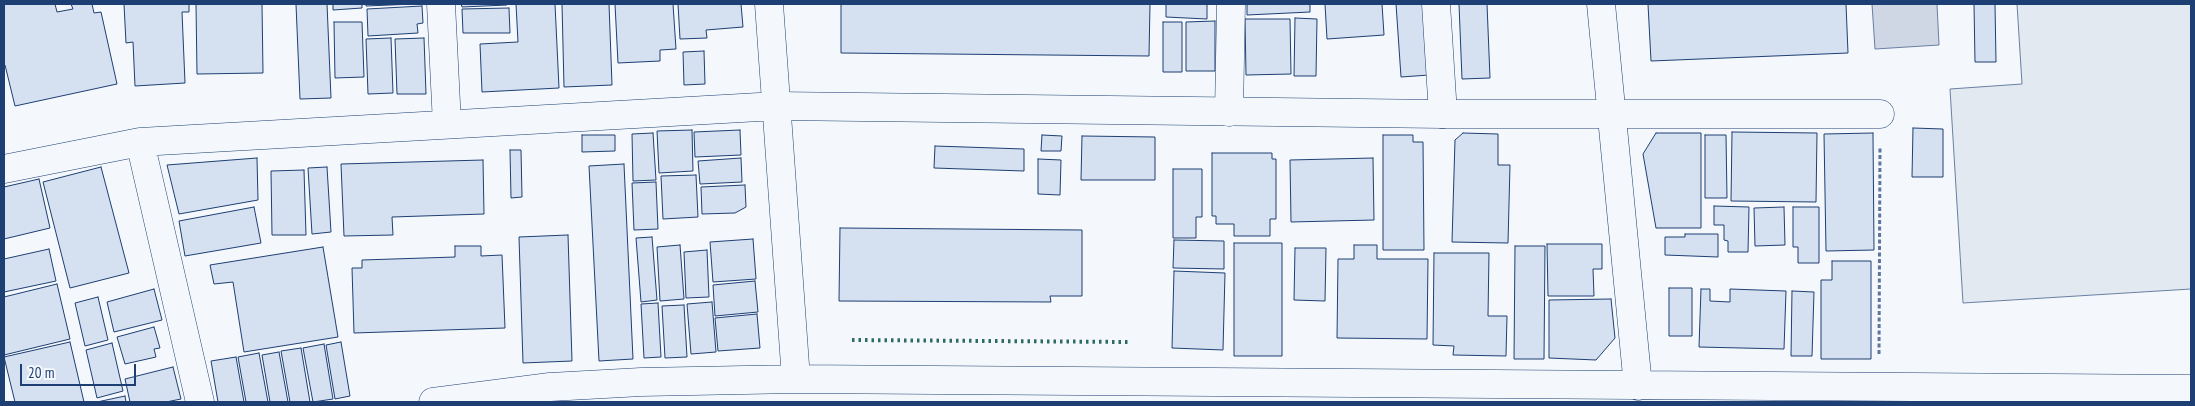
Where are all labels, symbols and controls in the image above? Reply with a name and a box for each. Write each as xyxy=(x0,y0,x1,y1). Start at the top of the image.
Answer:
scale bar xyxy=(22,354,139,386)
text: 20 m xyxy=(28,363,54,382)

